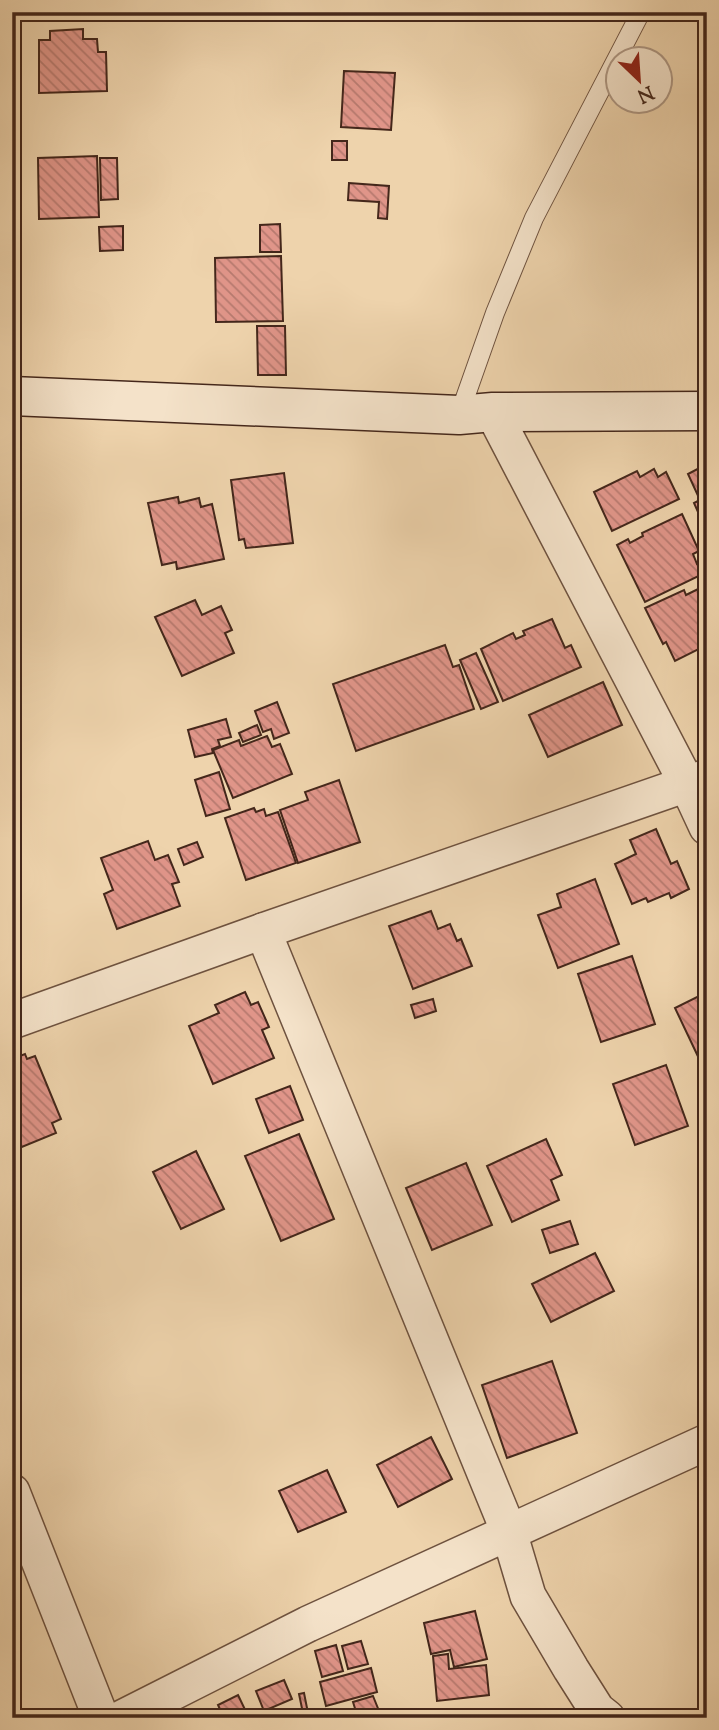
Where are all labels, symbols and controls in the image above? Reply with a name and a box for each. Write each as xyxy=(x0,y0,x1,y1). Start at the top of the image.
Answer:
north arrow xyxy=(604,46,674,116)
text: N xyxy=(633,78,658,109)

